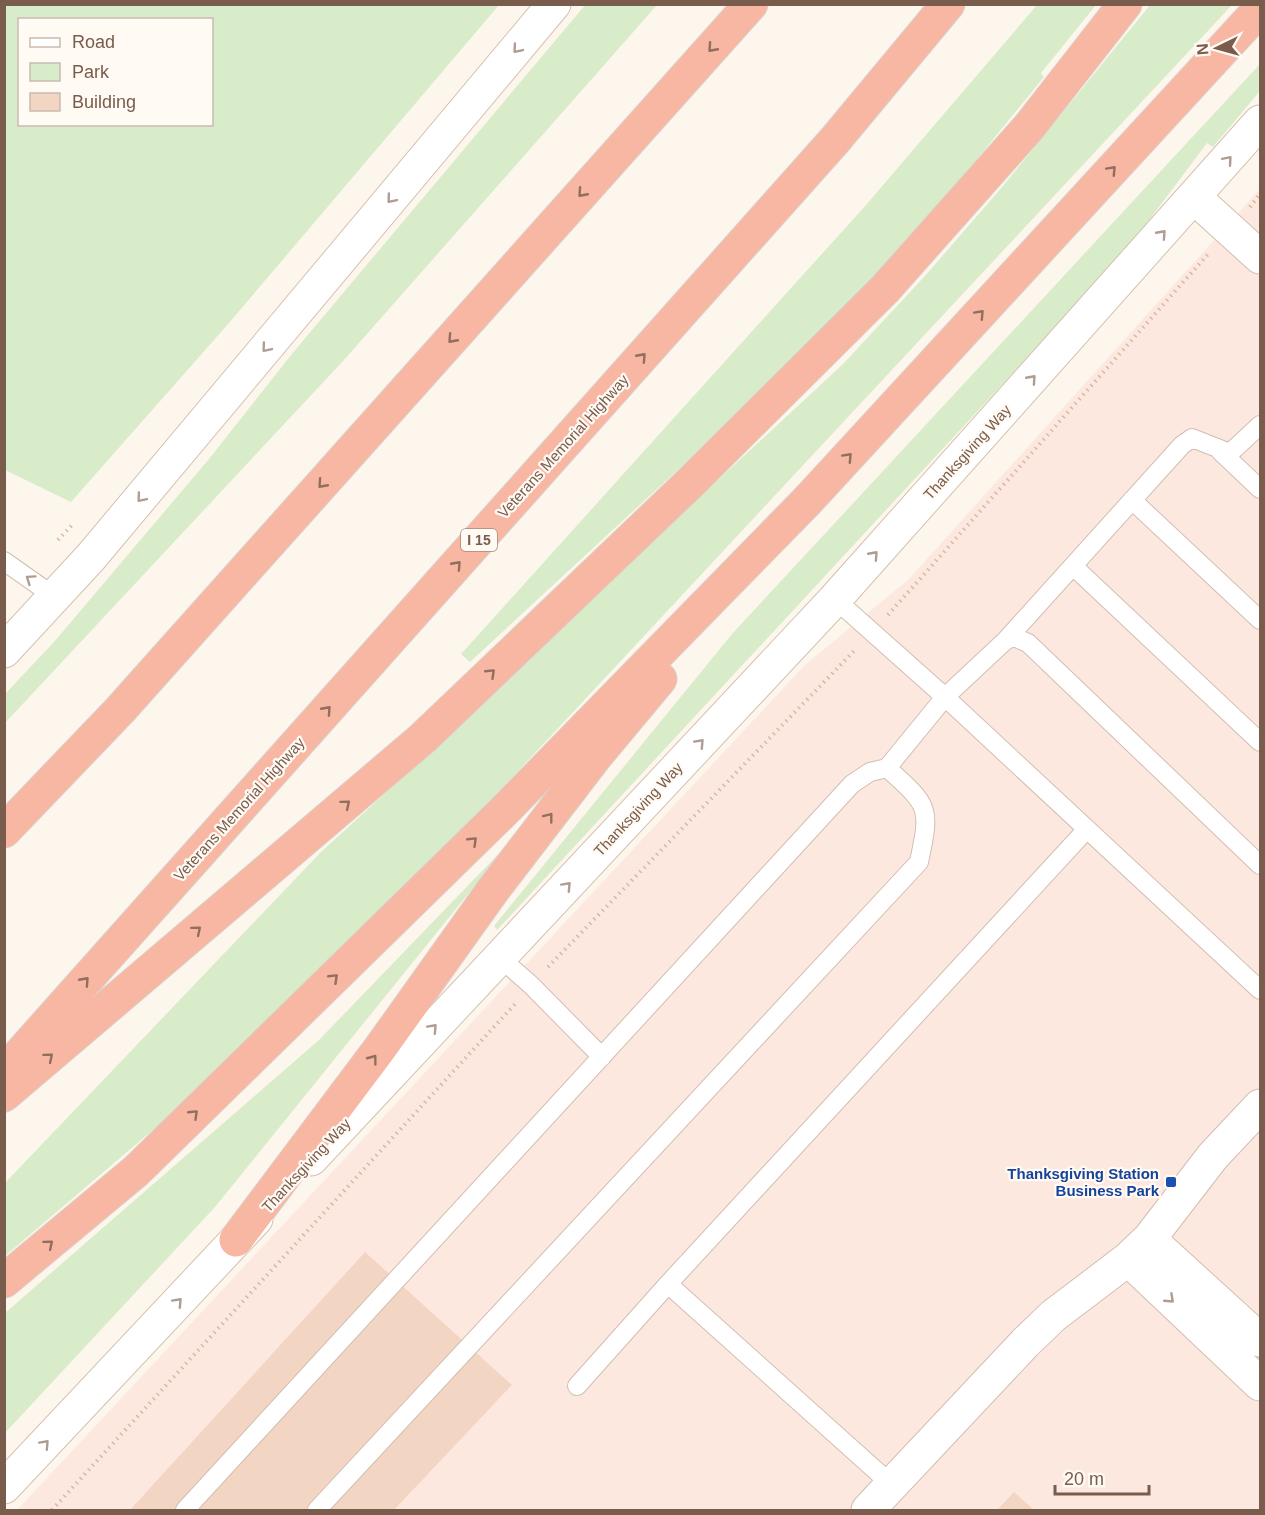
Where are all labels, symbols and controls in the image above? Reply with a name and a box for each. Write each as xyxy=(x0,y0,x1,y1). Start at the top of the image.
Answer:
legend xyxy=(18,18,213,126)
north arrow xyxy=(1187,18,1247,78)
text: Road xyxy=(72,32,115,52)
one-way arrow xyxy=(708,41,719,52)
one-way arrow xyxy=(513,42,524,53)
text: N xyxy=(1194,43,1212,56)
text: Park xyxy=(72,62,110,82)
text: Building xyxy=(72,92,136,112)
one-way arrow xyxy=(1221,156,1232,167)
one-way arrow xyxy=(1105,166,1116,177)
one-way arrow xyxy=(578,187,589,197)
one-way arrow xyxy=(388,192,399,203)
one-way arrow xyxy=(1155,230,1166,241)
one-way arrow xyxy=(973,310,984,320)
one-way arrow xyxy=(448,332,459,342)
one-way arrow xyxy=(262,341,273,352)
one-way arrow xyxy=(635,353,646,364)
street label: Veterans Memorial Highway xyxy=(494,371,632,521)
one-way arrow xyxy=(1025,375,1036,386)
street label: Thanksgiving Way xyxy=(920,401,1014,503)
one-way arrow xyxy=(841,453,852,464)
one-way arrow xyxy=(318,477,329,488)
one-way arrow xyxy=(137,491,148,502)
road number: I 15 xyxy=(461,529,497,551)
one-way arrow xyxy=(867,552,878,562)
one-way arrow xyxy=(450,561,461,572)
one-way arrow xyxy=(26,575,37,586)
one-way arrow xyxy=(483,670,494,681)
one-way arrow xyxy=(320,707,331,717)
street label: Veterans Memorial Highway xyxy=(170,734,308,884)
one-way arrow xyxy=(693,740,704,750)
street label: Thanksgiving Way xyxy=(590,758,686,859)
one-way arrow xyxy=(339,800,350,811)
one-way arrow xyxy=(542,813,553,824)
one-way arrow xyxy=(467,837,477,848)
one-way arrow xyxy=(559,882,570,893)
one-way arrow xyxy=(190,927,201,938)
one-way arrow xyxy=(327,974,338,985)
one-way arrow xyxy=(78,978,89,988)
one-way arrow xyxy=(426,1024,437,1035)
one-way arrow xyxy=(42,1053,53,1064)
one-way arrow xyxy=(365,1055,376,1066)
one-way arrow xyxy=(187,1110,198,1121)
street label: Thanksgiving Way xyxy=(258,1114,354,1215)
place label: Thanksgiving Station Business Park xyxy=(1007,1165,1160,1199)
marker: Thanksgiving Station Business Park xyxy=(1164,1175,1178,1189)
one-way arrow xyxy=(42,1240,53,1251)
one-way arrow xyxy=(1164,1292,1174,1303)
one-way arrow xyxy=(171,1298,182,1309)
one-way arrow xyxy=(37,1441,48,1452)
scale bar xyxy=(1055,1458,1150,1496)
text: 20 m xyxy=(1064,1469,1104,1489)

